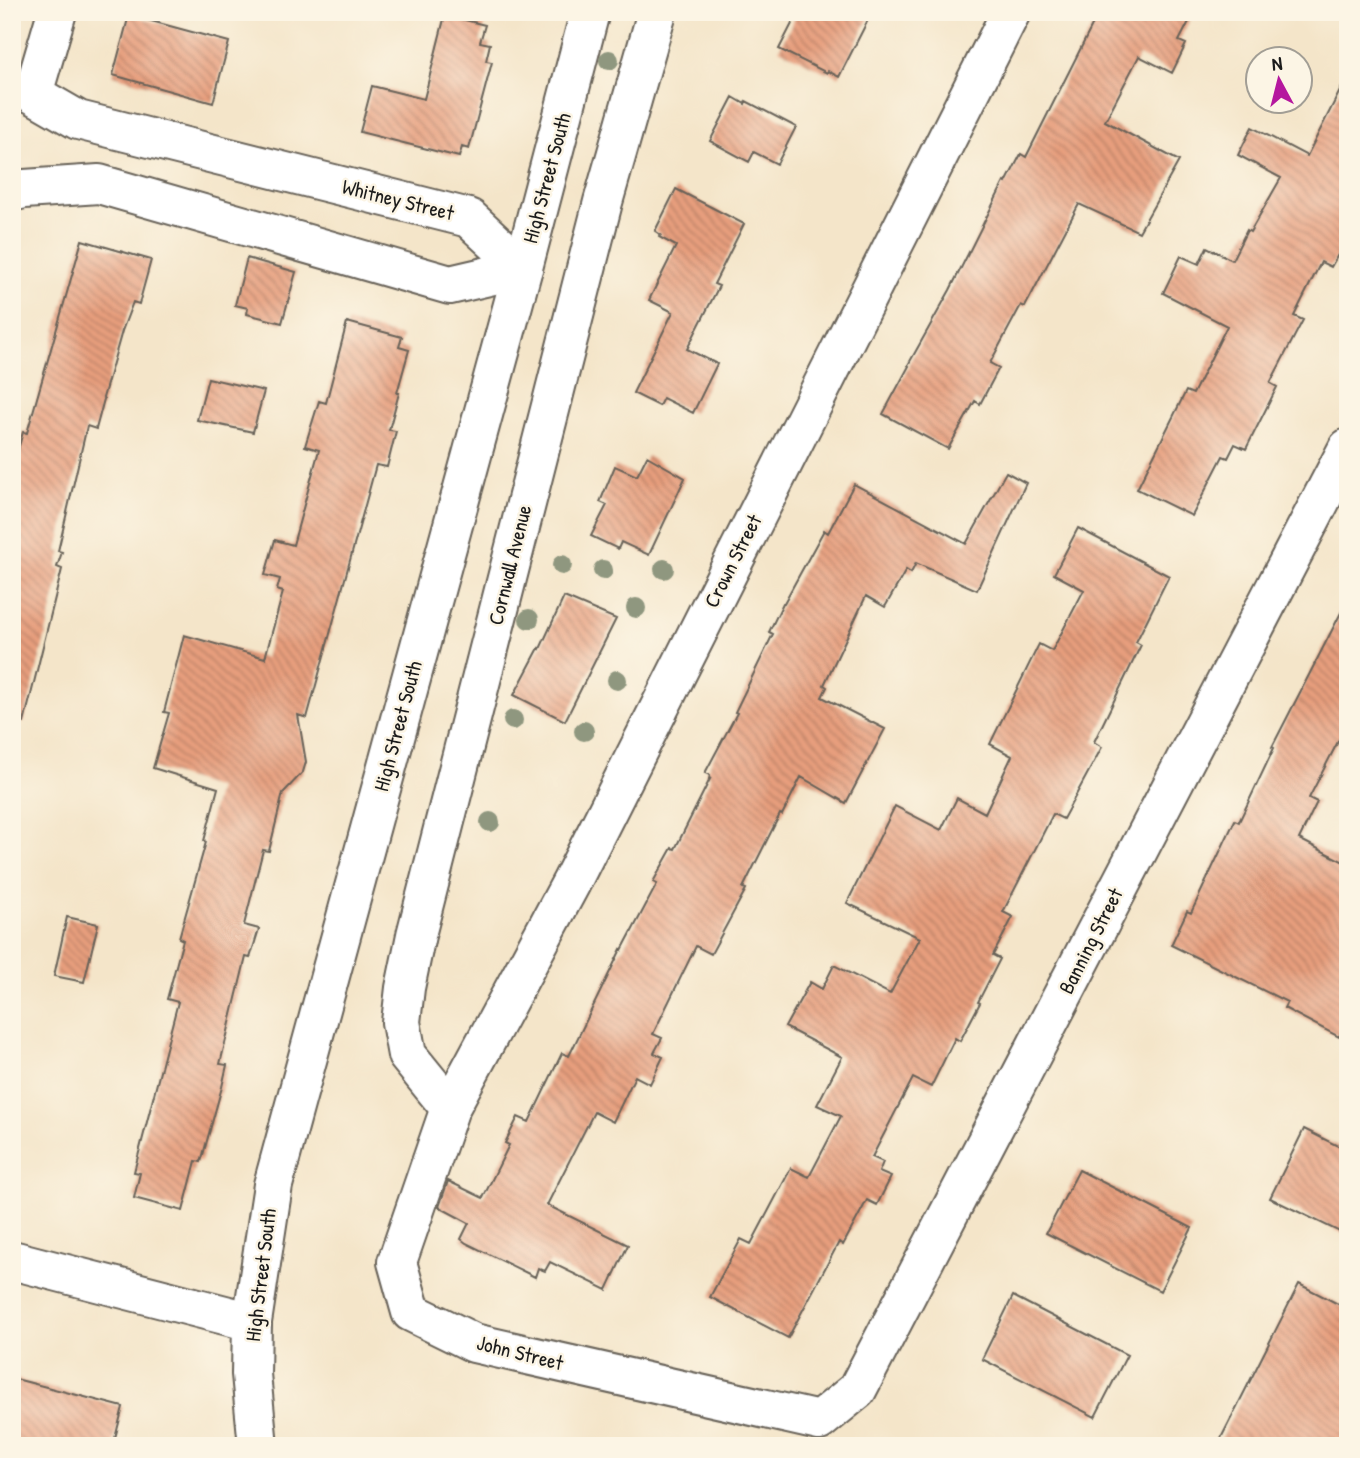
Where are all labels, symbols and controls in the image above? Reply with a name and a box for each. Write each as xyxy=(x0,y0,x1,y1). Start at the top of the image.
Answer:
north arrow xyxy=(1244,46,1314,116)
text: N xyxy=(1270,50,1284,77)
street label: High Street South xyxy=(515,109,578,246)
street label: Whitney Street xyxy=(339,172,458,228)
street label: Cornwall Avenue xyxy=(481,502,538,628)
street label: Crown Street xyxy=(697,509,769,612)
street label: High Street South xyxy=(366,657,429,794)
street label: Banning Street xyxy=(1052,882,1130,999)
street label: High Street South xyxy=(238,1207,283,1343)
street label: John Street xyxy=(474,1328,567,1377)

